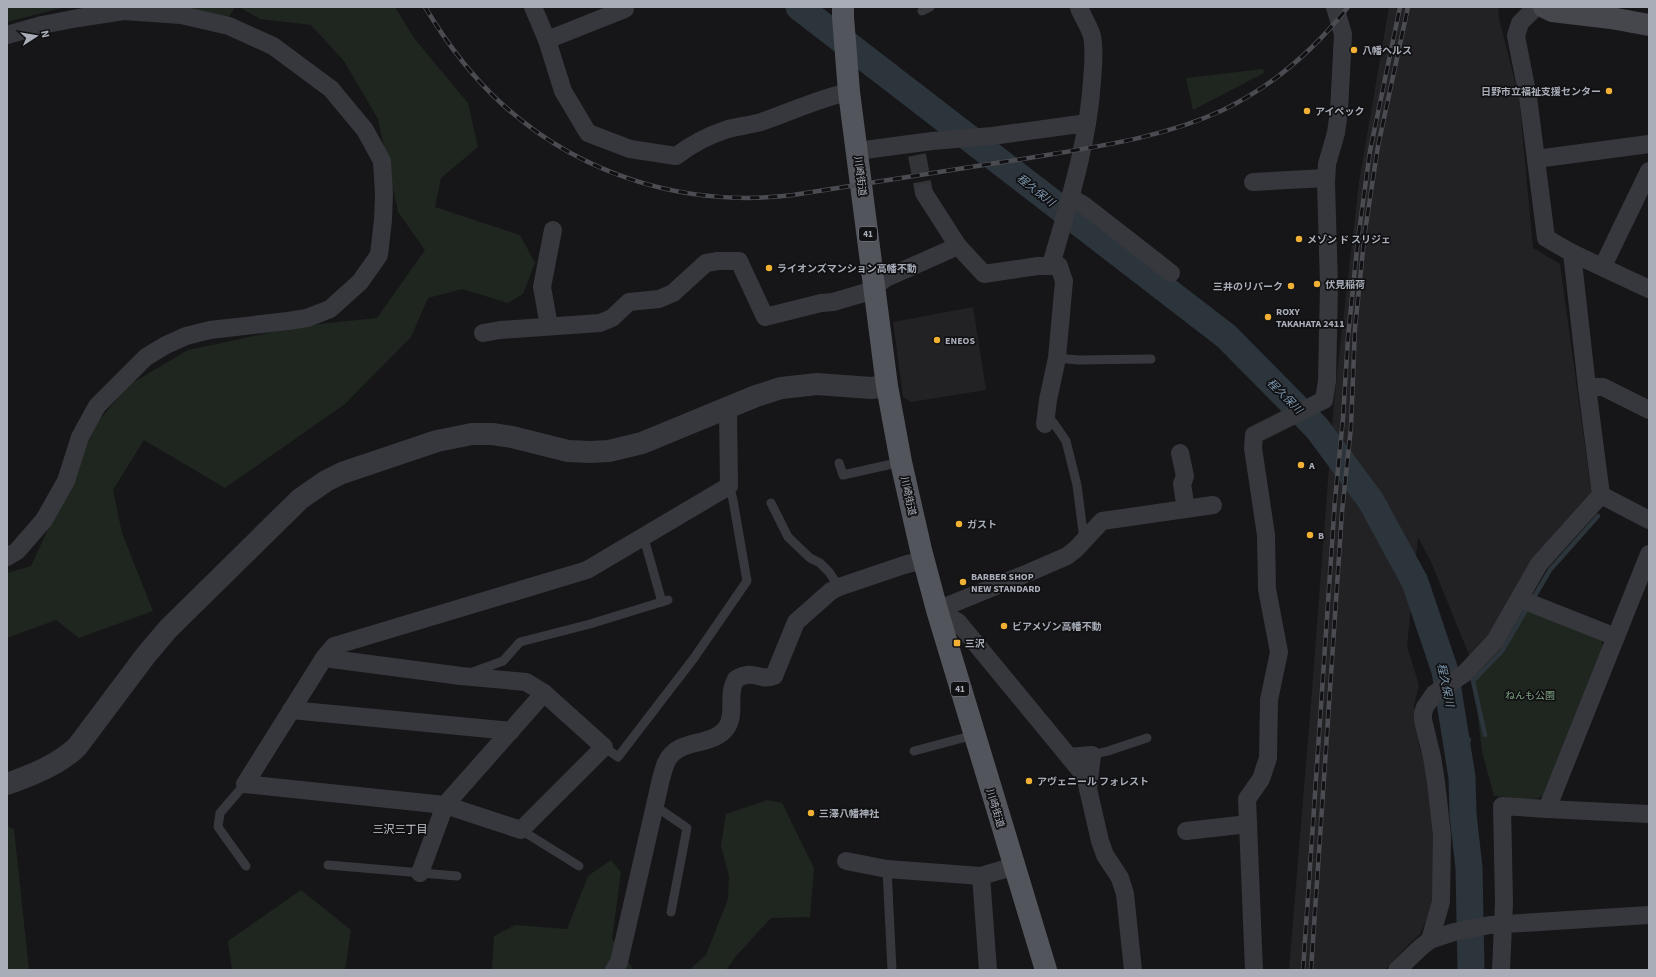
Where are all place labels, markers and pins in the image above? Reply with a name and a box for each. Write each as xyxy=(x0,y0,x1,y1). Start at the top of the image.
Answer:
place label: 八幡ヘルス xyxy=(1362,44,1412,58)
marker: 八幡ヘルス xyxy=(1349,45,1359,55)
place label: 日野市立福祉支援センター xyxy=(1481,85,1601,99)
marker: 日野市立福祉支援センター xyxy=(1604,86,1614,96)
place label: アイペック xyxy=(1315,105,1365,119)
marker: アイペック xyxy=(1302,106,1312,116)
place label: メゾン ド スリジェ xyxy=(1307,233,1391,247)
marker: メゾン ド スリジェ xyxy=(1294,234,1304,244)
place label: ライオンズマンション高幡不動 xyxy=(777,262,917,276)
marker: ライオンズマンション高幡不動 xyxy=(764,263,774,273)
place label: 伏見稲荷 xyxy=(1325,278,1365,292)
marker: 伏見稲荷 xyxy=(1312,279,1322,289)
place label: 三井のリパーク xyxy=(1213,280,1283,294)
marker: 三井のリパーク xyxy=(1286,281,1296,291)
place label: ROXY TAKAHATA 2411 xyxy=(1276,305,1344,331)
marker: ROXY TAKAHATA 2411 xyxy=(1263,312,1273,322)
place label: ENEOS xyxy=(945,334,975,348)
marker: ENEOS xyxy=(932,335,942,345)
place label: A xyxy=(1308,459,1315,473)
marker: A xyxy=(1296,460,1306,470)
place label: ガスト xyxy=(967,518,997,532)
marker: ガスト xyxy=(954,519,964,529)
place label: B xyxy=(1318,529,1324,543)
marker: B xyxy=(1305,530,1315,540)
place label: BARBER SHOP NEW STANDARD xyxy=(971,570,1041,596)
marker: BARBER SHOP NEW STANDARD xyxy=(958,577,968,587)
place label: ビアメゾン高幡不動 xyxy=(1012,620,1102,634)
marker: ビアメゾン高幡不動 xyxy=(999,621,1009,631)
place label: 三沢 xyxy=(965,637,985,651)
marker: 三沢 xyxy=(952,638,962,648)
place label: アヴェニール フォレスト xyxy=(1037,775,1149,789)
marker: アヴェニール フォレスト xyxy=(1024,776,1034,786)
place label: 三澤八幡神社 xyxy=(819,807,880,821)
marker: 三澤八幡神社 xyxy=(806,808,816,818)

